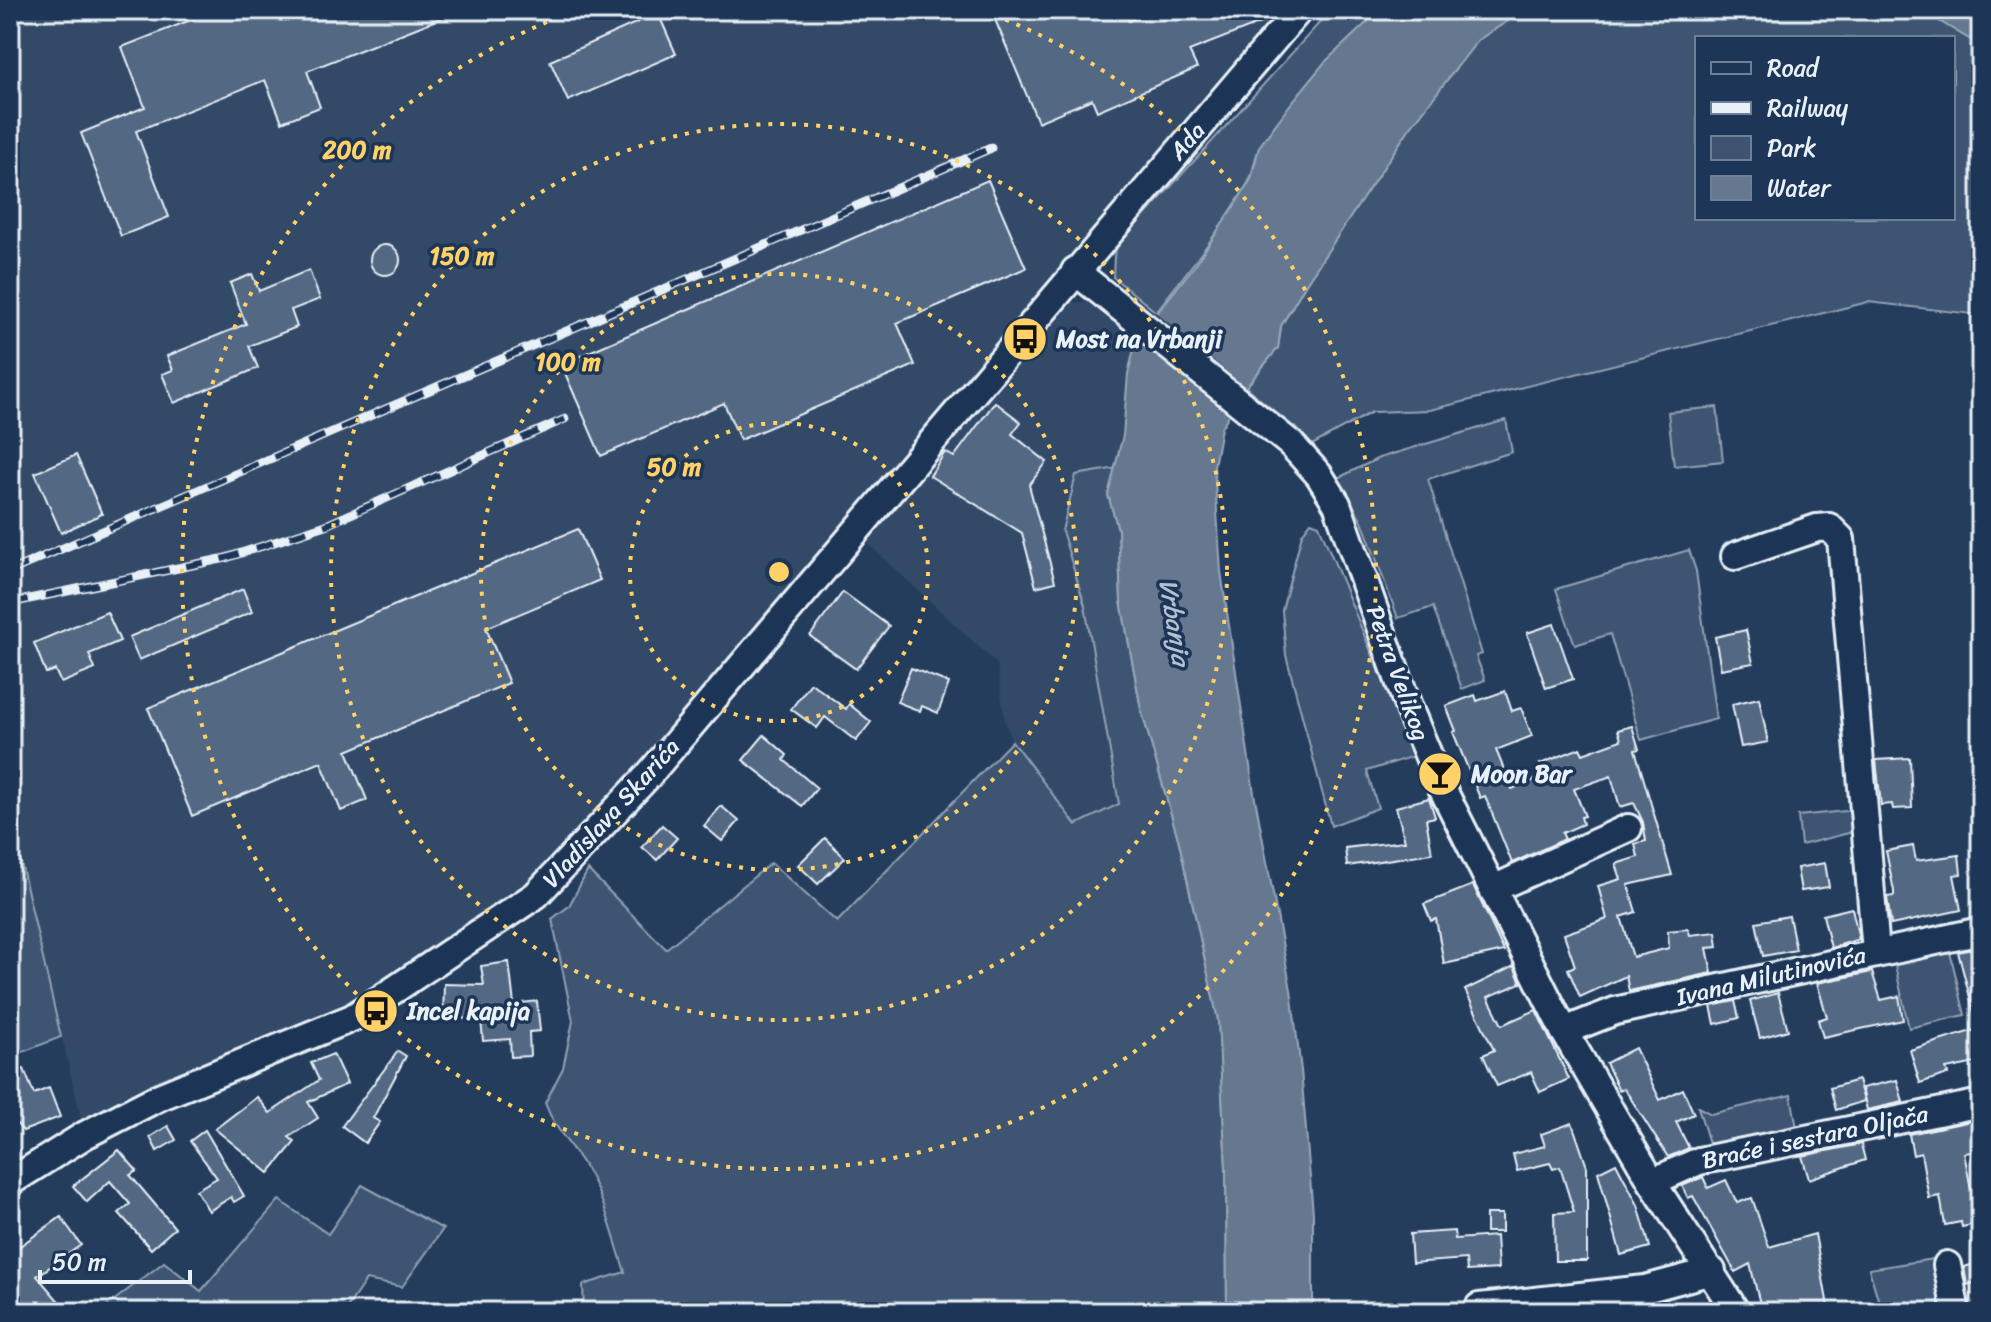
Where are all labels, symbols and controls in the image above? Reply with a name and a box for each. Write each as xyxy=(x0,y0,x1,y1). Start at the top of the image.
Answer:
legend xyxy=(1695,36,1955,220)
text: Road xyxy=(1767,47,1821,89)
text: Railway xyxy=(1767,87,1849,129)
street label: Ada xyxy=(1157,112,1216,171)
text: Park xyxy=(1767,127,1816,169)
text: 200 m xyxy=(322,129,392,171)
text: Water xyxy=(1767,167,1832,209)
text: 150 m xyxy=(430,235,495,277)
bus stop icon: Most na Vrbanji xyxy=(1001,315,1049,363)
place label: Most na Vrbanji xyxy=(1055,318,1223,360)
text: 100 m xyxy=(535,341,601,383)
text: 50 m xyxy=(647,446,702,488)
centre of rings xyxy=(765,558,793,586)
water label: Vrbanja xyxy=(1145,575,1205,672)
street label: Petra Velikog xyxy=(1354,599,1442,747)
street label: Vladislava Skarića xyxy=(532,728,690,898)
bar icon: Moon Bar xyxy=(1416,750,1464,798)
place label: Moon Bar xyxy=(1470,753,1574,795)
street label: Ivana Milutinovića xyxy=(1671,934,1871,1018)
bus stop icon: Incel kapija xyxy=(352,987,400,1035)
place label: Incel kapija xyxy=(405,990,530,1032)
street label: Braće i sestara Oljača xyxy=(1698,1092,1933,1181)
scale bar xyxy=(40,1234,190,1284)
text: 50 m xyxy=(52,1241,107,1283)

